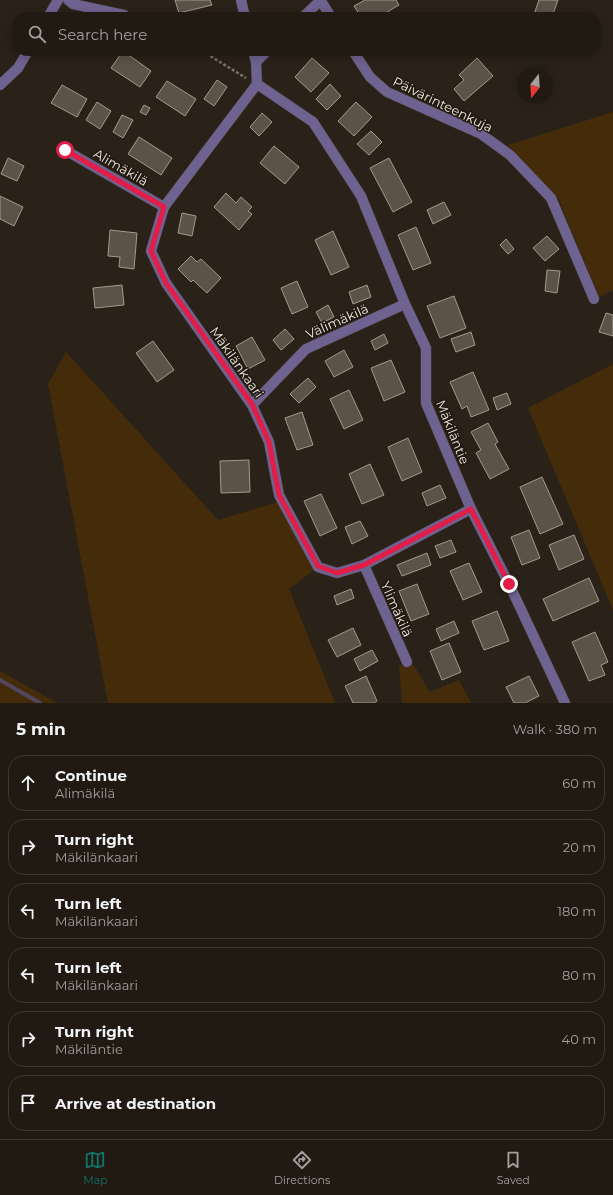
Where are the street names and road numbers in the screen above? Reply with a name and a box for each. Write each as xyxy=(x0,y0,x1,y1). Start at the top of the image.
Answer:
street label: Päivärinteenkuja xyxy=(390,73,496,135)
street label: Alimäkilä xyxy=(91,145,151,189)
street label: Välimäkilä xyxy=(303,300,371,342)
street label: Mäkilänkaari xyxy=(207,323,267,401)
street label: Mäkiläntie xyxy=(433,398,473,467)
street label: Ylimäkilä xyxy=(378,579,416,639)

